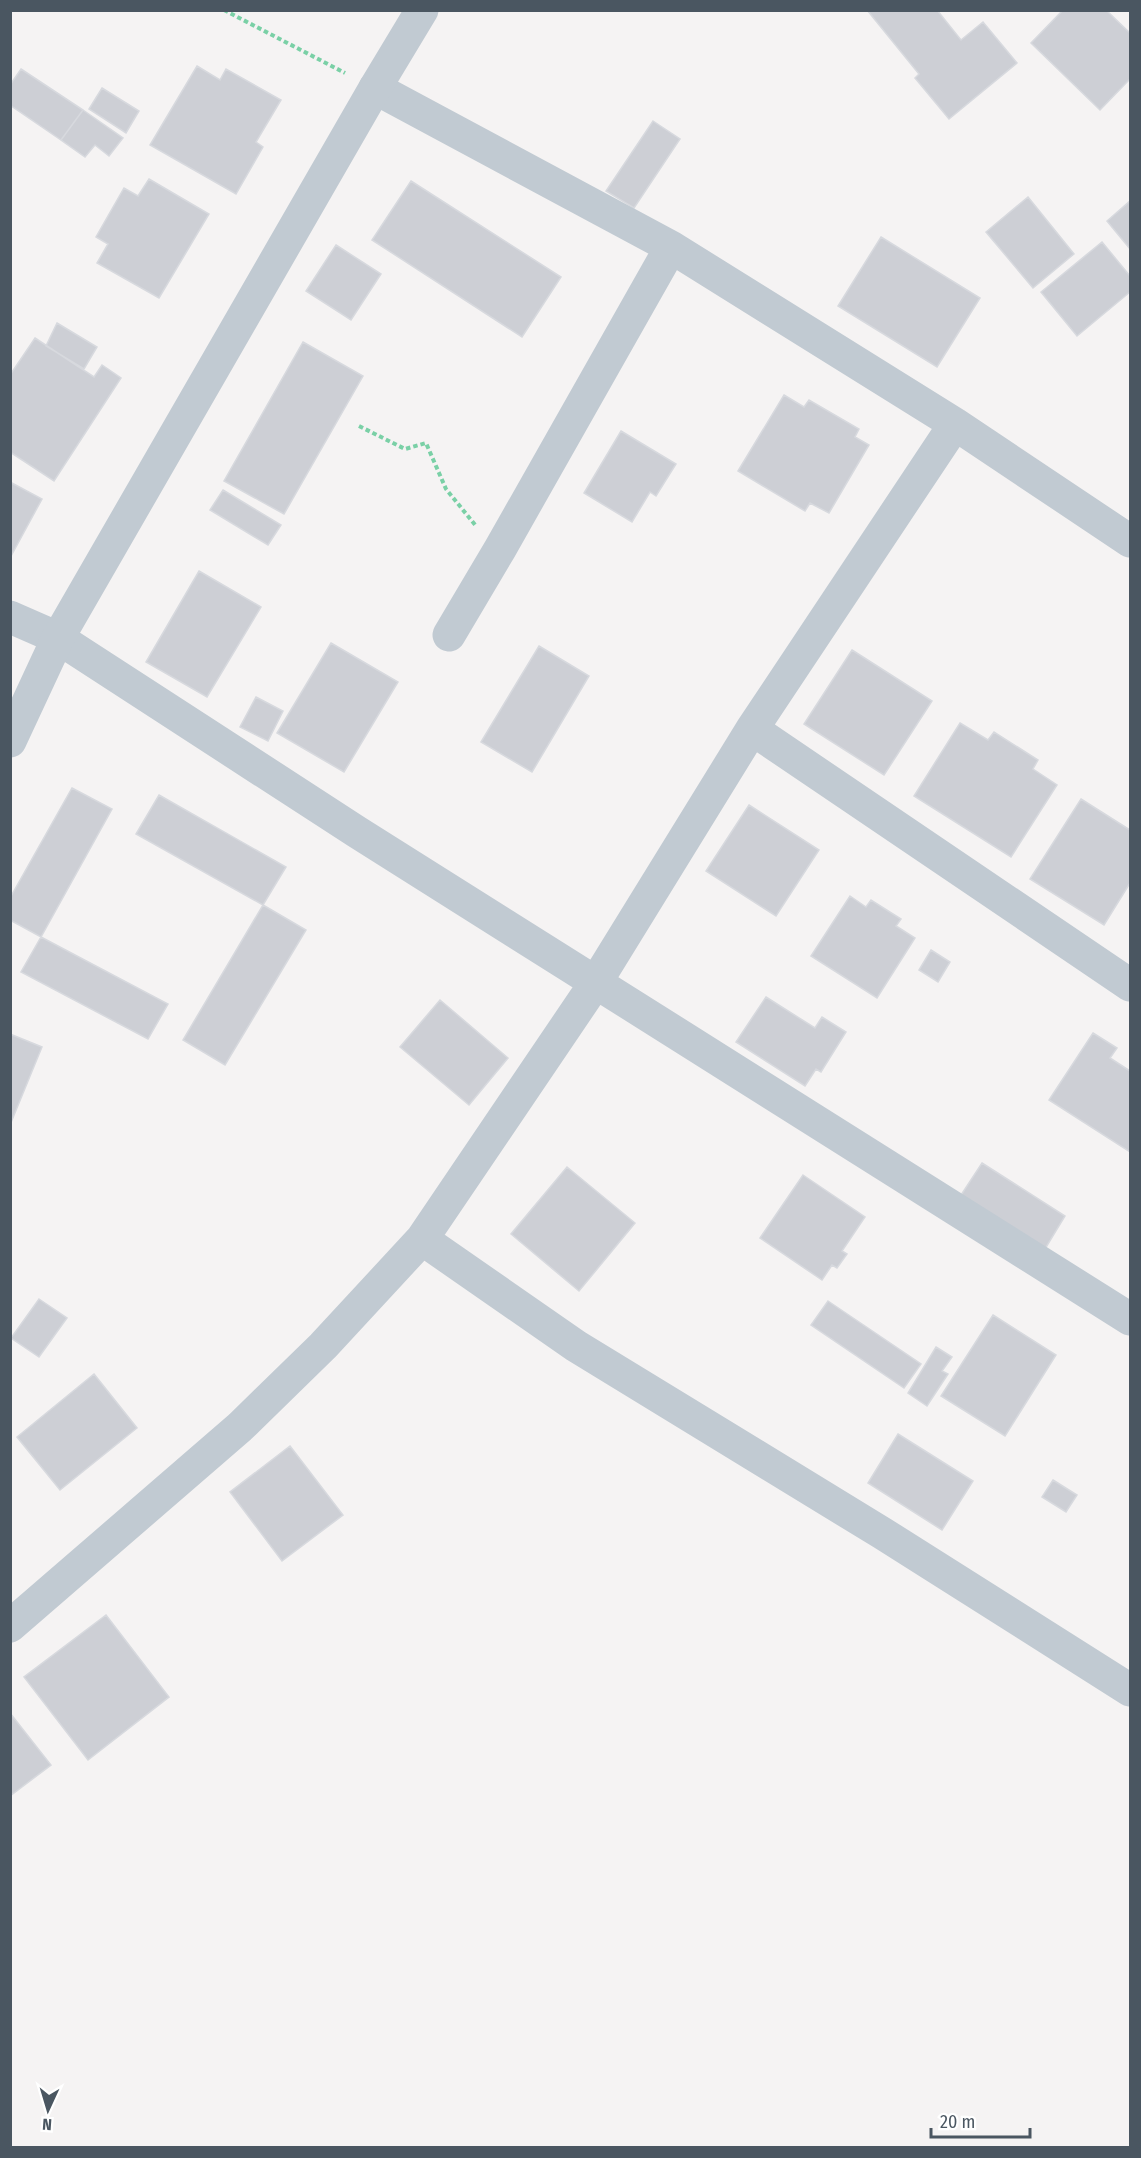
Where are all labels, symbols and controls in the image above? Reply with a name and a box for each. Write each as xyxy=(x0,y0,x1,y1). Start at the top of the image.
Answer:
north arrow xyxy=(18,2080,78,2140)
scale bar xyxy=(931,2101,1030,2139)
text: 20 m xyxy=(940,2111,975,2133)
text: N xyxy=(42,2115,52,2134)

